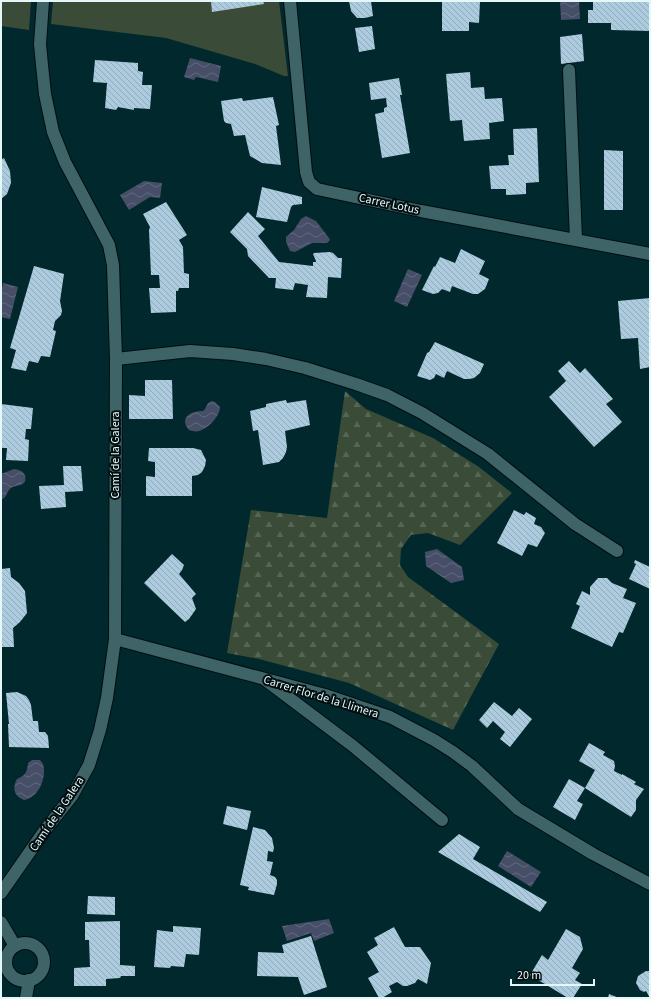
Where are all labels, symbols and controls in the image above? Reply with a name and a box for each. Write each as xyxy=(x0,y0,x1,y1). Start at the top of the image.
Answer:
street label: Carrer Lotus xyxy=(357,189,421,219)
street label: Camí de la Galera xyxy=(107,411,124,499)
street label: Carrer Flor de la Llimera xyxy=(261,671,381,723)
street label: Camí de la Galera xyxy=(26,773,88,855)
scale bar xyxy=(511,961,594,987)
text: 20 m xyxy=(517,967,541,984)

